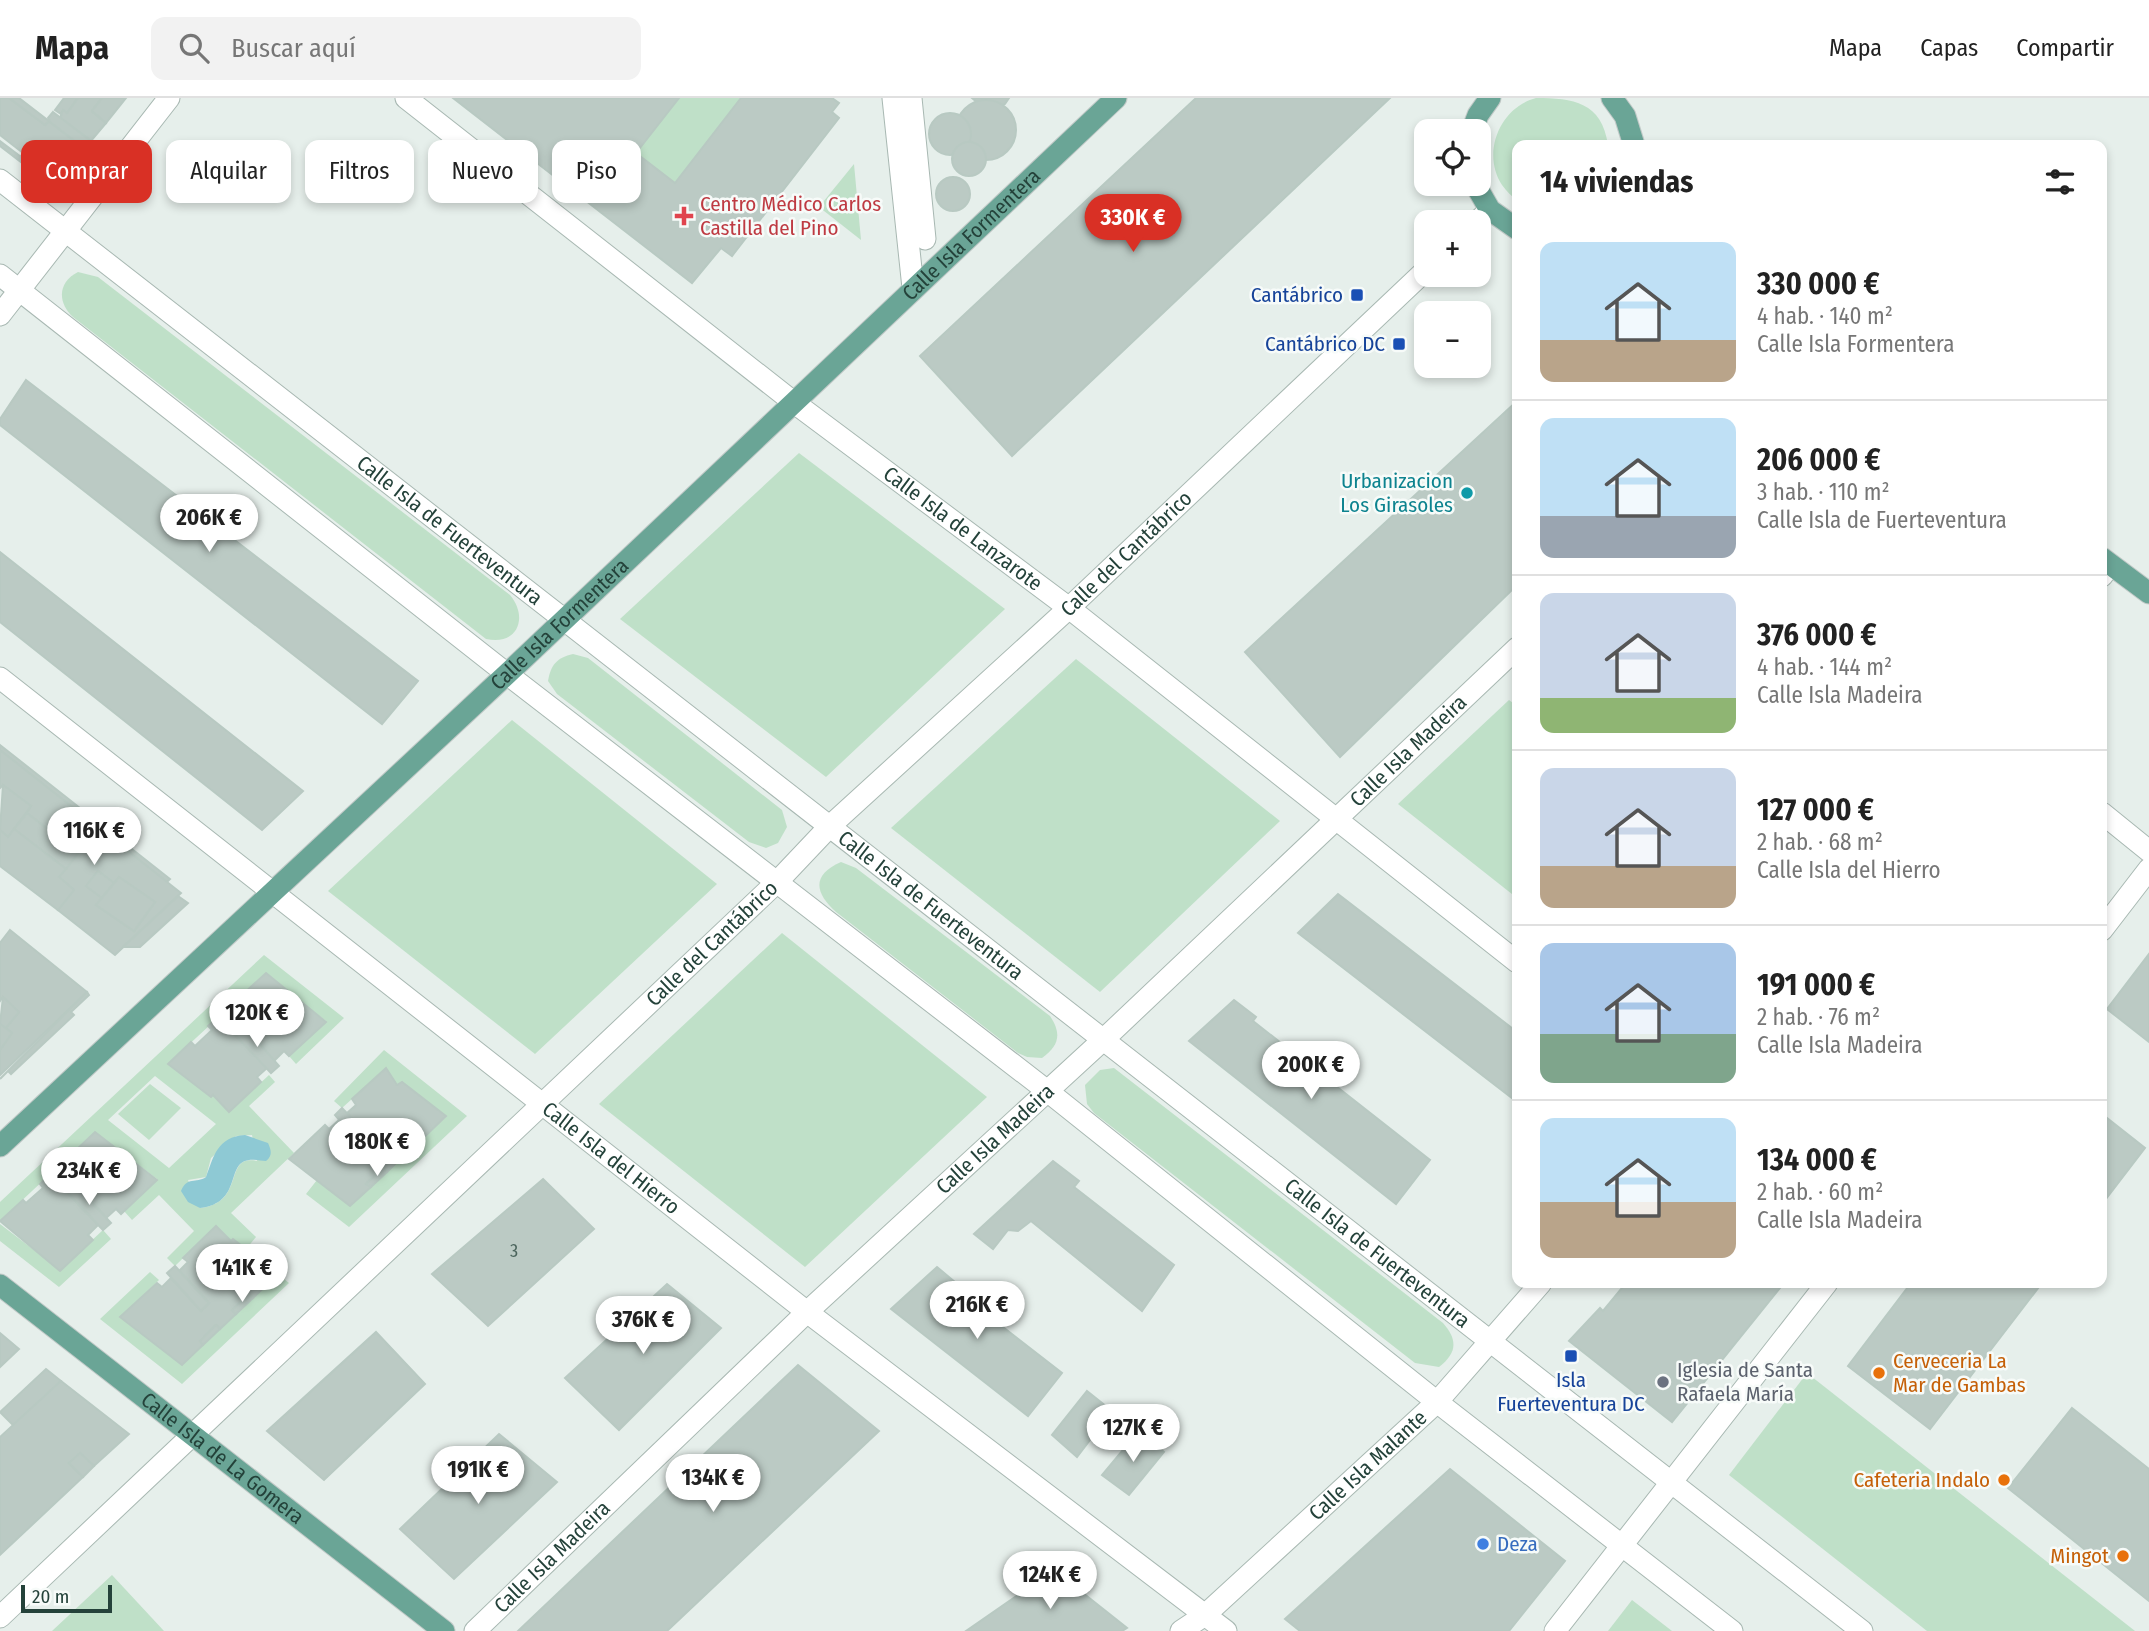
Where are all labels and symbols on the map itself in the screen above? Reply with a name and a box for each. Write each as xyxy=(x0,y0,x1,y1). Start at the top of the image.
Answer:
street label: Calle Isla Formentera xyxy=(897,163,1046,306)
place label: Centro Médico Carlos Castilla del Pino xyxy=(700,191,881,241)
pin: 330K € xyxy=(1076,194,1190,254)
marker: Centro Médico Carlos Castilla del Pino xyxy=(674,206,694,226)
place label: Cantábrico xyxy=(1251,282,1343,308)
marker: Cantábrico xyxy=(1349,287,1365,303)
place label: Cantábrico DC xyxy=(1265,331,1385,357)
marker: Cantábrico DC xyxy=(1391,336,1407,352)
street label: Calle Isla de Fuerteventura xyxy=(352,450,548,611)
street label: Calle Isla de Lanzarote xyxy=(878,461,1048,597)
place label: Urbanizacion Los Girasoles xyxy=(1340,468,1453,518)
street label: Calle del Cantábrico xyxy=(1055,485,1197,622)
marker: Urbanizacion Los Girasoles xyxy=(1459,485,1475,501)
pin: 206K € xyxy=(152,494,266,554)
street label: Calle Isla Formentera xyxy=(485,553,634,696)
street label: Calle Isla Madeira xyxy=(1345,689,1472,812)
pin: 116K € xyxy=(37,808,151,867)
street label: Calle Isla de Fuerteventura xyxy=(833,825,1029,986)
street label: Calle del Cantábrico xyxy=(641,875,783,1012)
pin: 120K € xyxy=(200,990,314,1049)
pin: 200K € xyxy=(1254,1042,1368,1101)
street label: Calle Isla Madeira xyxy=(931,1078,1060,1200)
street label: Calle Isla del Hierro xyxy=(537,1096,685,1220)
pin: 180K € xyxy=(320,1118,434,1178)
pin: 234K € xyxy=(32,1148,146,1207)
street label: Calle Isla de Fuerteventura xyxy=(1279,1173,1475,1334)
house number: 3 xyxy=(510,1240,518,1262)
pin: 141K € xyxy=(185,1244,299,1304)
pin: 216K € xyxy=(920,1282,1034,1341)
pin: 376K € xyxy=(586,1296,700,1356)
marker: Isla Fuerteventura DC xyxy=(1563,1348,1579,1364)
place label: Cerveceria La Mar de Gambas xyxy=(1893,1348,2026,1398)
place label: Iglesia de Santa Rafaela María xyxy=(1677,1357,1813,1407)
marker: Cerveceria La Mar de Gambas xyxy=(1871,1365,1887,1381)
place label: Isla Fuerteventura DC xyxy=(1497,1367,1645,1417)
marker: Iglesia de Santa Rafaela María xyxy=(1655,1374,1671,1390)
street label: Calle Isla de La Gomera xyxy=(136,1387,309,1530)
pin: 127K € xyxy=(1076,1404,1190,1464)
street label: Calle Isla Malante xyxy=(1304,1405,1432,1526)
pin: 191K € xyxy=(421,1446,535,1506)
pin: 134K € xyxy=(656,1454,770,1514)
place label: Cafeteria Indalo xyxy=(1854,1467,1990,1493)
marker: Cafeteria Indalo xyxy=(1996,1472,2012,1488)
street label: Calle Isla Madeira xyxy=(489,1495,616,1619)
place label: Deza xyxy=(1497,1531,1538,1557)
marker: Deza xyxy=(1475,1536,1491,1552)
place label: Mingot xyxy=(2050,1543,2109,1569)
marker: Mingot xyxy=(2115,1548,2131,1564)
pin: 124K € xyxy=(993,1552,1107,1611)
scale bar xyxy=(21,1582,112,1614)

